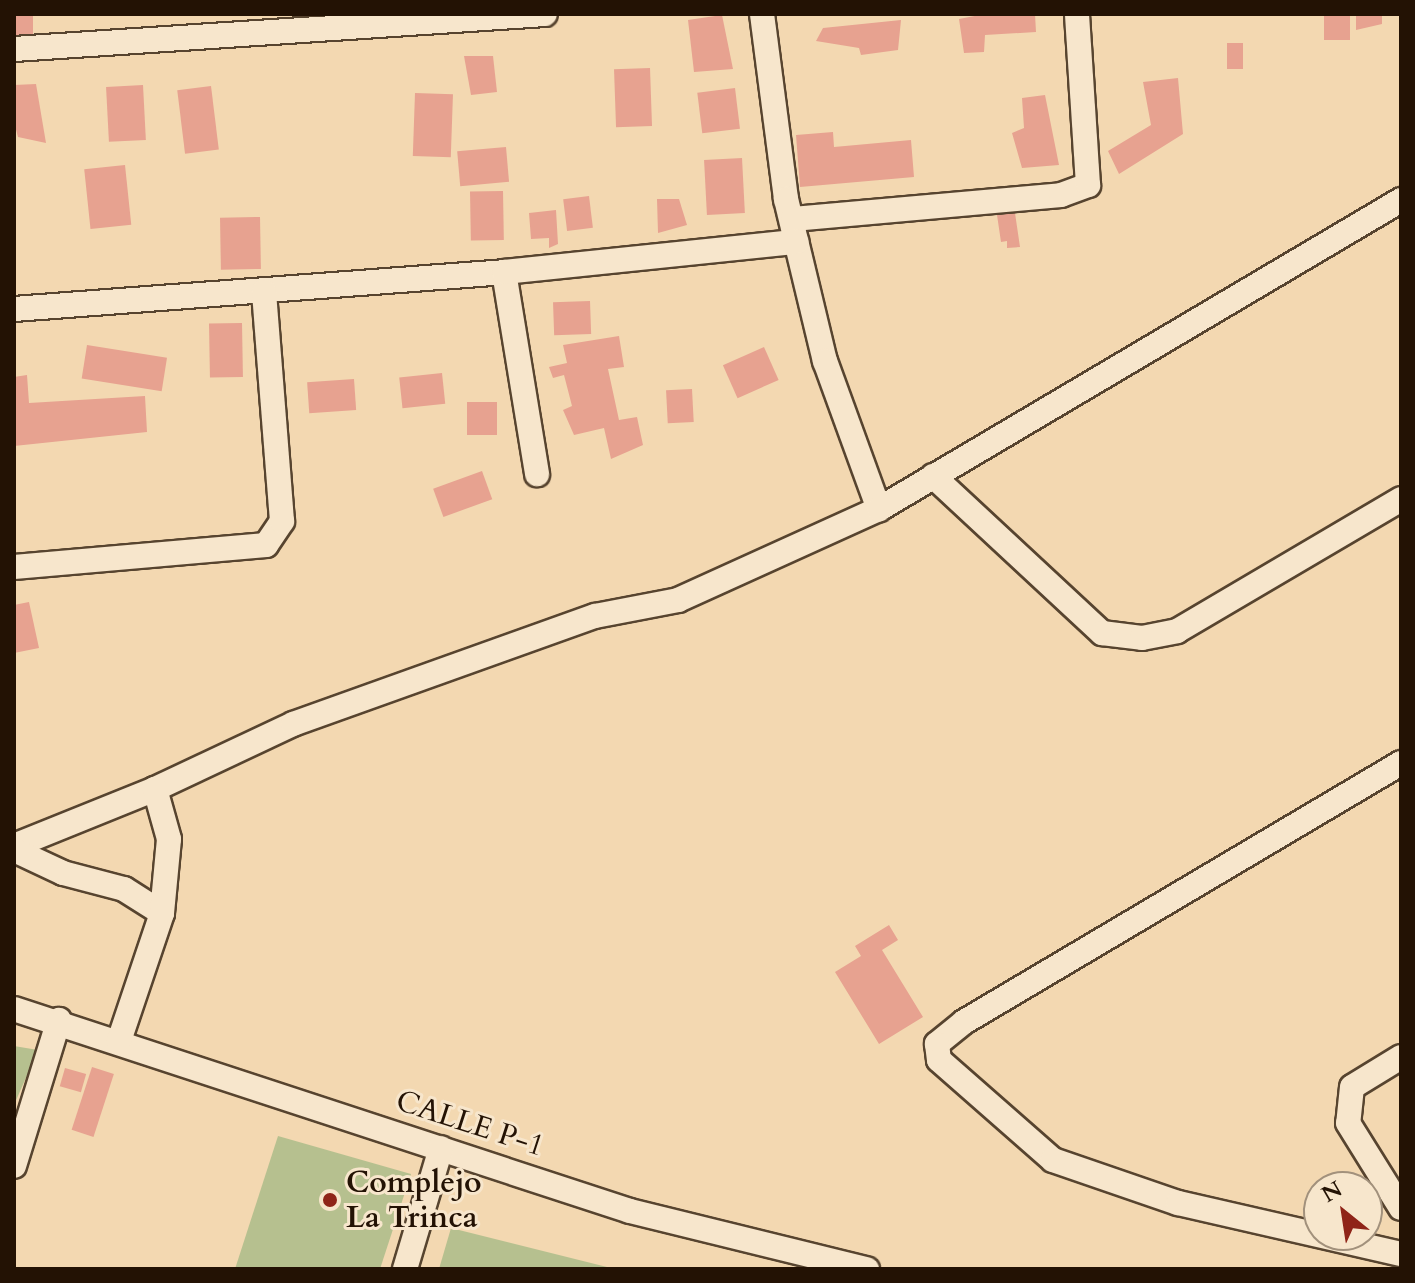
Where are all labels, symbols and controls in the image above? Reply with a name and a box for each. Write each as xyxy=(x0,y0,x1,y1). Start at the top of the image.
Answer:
street label: CALLE P-1 xyxy=(391,1083,549,1165)
place label: Complejo La Trinca xyxy=(346,1165,482,1236)
north arrow xyxy=(1303,1171,1383,1251)
text: N xyxy=(1316,1174,1348,1210)
marker: Complejo La Trinca xyxy=(321,1191,339,1209)

